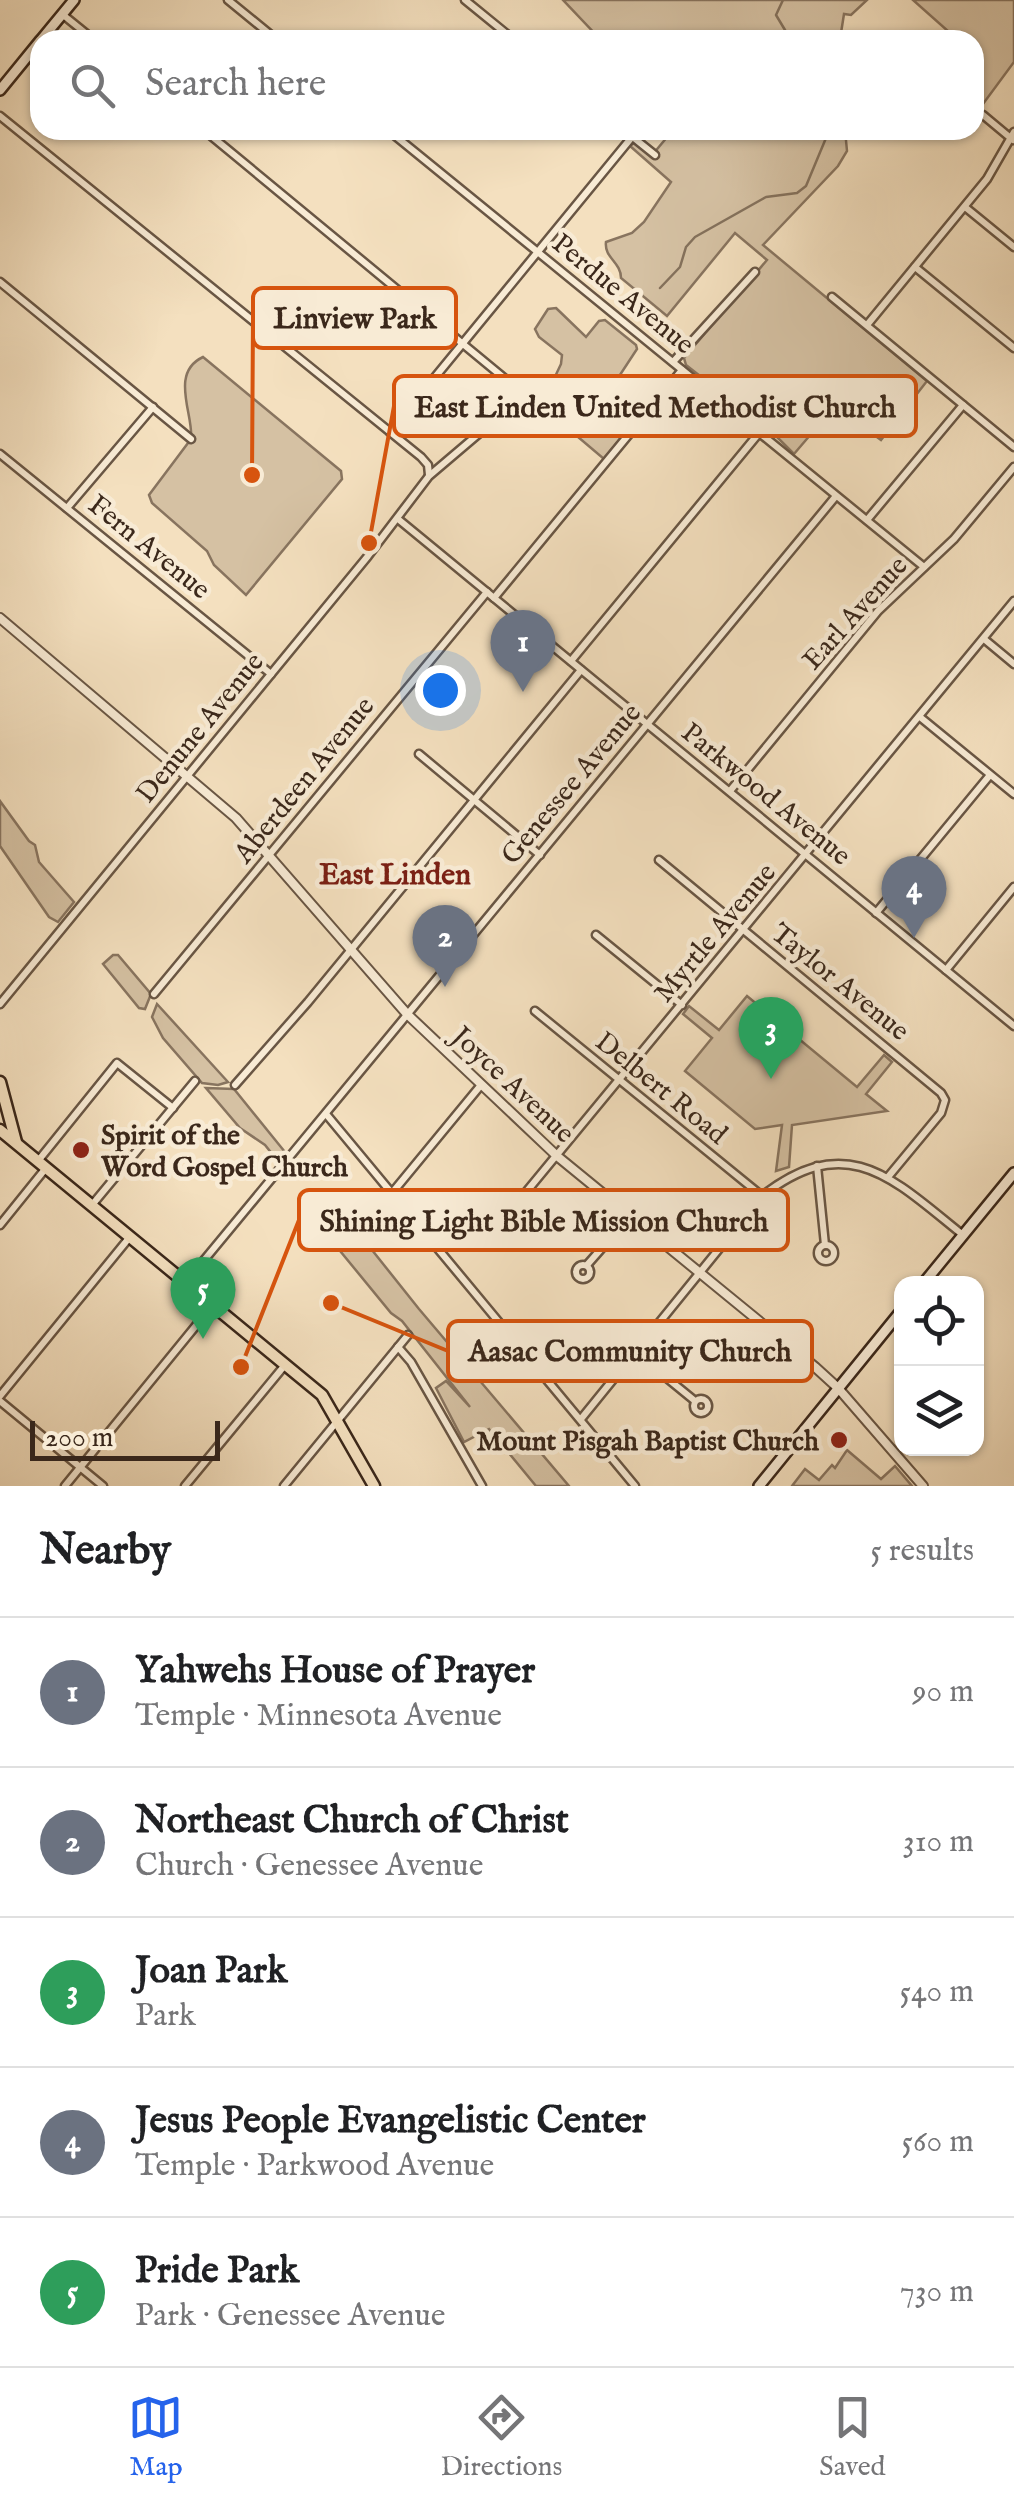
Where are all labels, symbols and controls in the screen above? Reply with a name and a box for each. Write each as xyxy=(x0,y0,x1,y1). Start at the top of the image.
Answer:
search box xyxy=(30,30,984,140)
icon: search xyxy=(65,58,120,113)
text: Search here xyxy=(145,61,326,109)
street label: Perdue Avenue xyxy=(544,227,701,363)
callout: Linview Park xyxy=(253,288,456,348)
text: Linview Park xyxy=(273,301,438,339)
callout: East Linden United Methodist Church xyxy=(394,376,916,436)
text: East Linden United Methodist Church xyxy=(414,390,897,428)
street label: Fern Avenue xyxy=(80,488,217,608)
street label: Earl Avenue xyxy=(796,549,916,678)
pin: 1 xyxy=(490,610,556,692)
street label: Denune Avenue xyxy=(129,646,273,811)
your location xyxy=(415,665,466,716)
street label: Aberdeen Avenue xyxy=(226,690,383,872)
street label: Genessee Avenue xyxy=(494,697,650,872)
street label: Parkwood Avenue xyxy=(674,716,857,874)
pin: 4 xyxy=(882,856,946,938)
district label: East Linden xyxy=(319,857,471,895)
street label: Myrtle Avenue xyxy=(647,857,785,1011)
pin: 2 xyxy=(412,904,478,987)
street label: Taylor Avenue xyxy=(763,916,916,1050)
pin: 3 xyxy=(738,996,804,1079)
street label: Joyce Avenue xyxy=(441,1018,581,1152)
street label: Delbert Road xyxy=(587,1025,734,1153)
place label: Spirit of the Word Gospel Church xyxy=(100,1119,349,1186)
marker: Spirit of the Word Gospel Church xyxy=(70,1139,92,1161)
callout: Shining Light Bible Mission Church xyxy=(299,1190,788,1250)
text: Shining Light Bible Mission Church xyxy=(319,1204,770,1242)
pin: 5 xyxy=(170,1256,236,1339)
map controls xyxy=(894,1276,984,1456)
button: locate xyxy=(894,1276,984,1366)
callout: Aasac Community Church xyxy=(448,1321,812,1381)
text: Aasac Community Church xyxy=(467,1334,793,1372)
button: layers xyxy=(894,1366,984,1456)
scale bar xyxy=(30,1416,220,1460)
text: 200 m xyxy=(45,1421,113,1456)
place label: Mount Pisgah Baptist Church xyxy=(476,1425,820,1460)
marker: Mount Pisgah Baptist Church xyxy=(828,1429,850,1451)
text: Nearby xyxy=(40,1525,171,1578)
text: 5 results xyxy=(870,1531,974,1572)
text: Yahwehs House of Prayer xyxy=(135,1648,535,1696)
text: 1 xyxy=(67,1672,78,1713)
text: 90 m xyxy=(913,1672,974,1713)
text: Temple · Minnesota Avenue xyxy=(135,1696,502,1737)
text: Northeast Church of Christ xyxy=(135,1798,569,1846)
text: 2 xyxy=(65,1822,80,1863)
text: 310 m xyxy=(903,1822,974,1863)
text: Church · Genessee Avenue xyxy=(135,1846,483,1887)
text: Joan Park xyxy=(135,1948,287,1996)
text: 3 xyxy=(67,1972,78,2013)
text: 540 m xyxy=(899,1972,974,2013)
text: Park xyxy=(135,1996,196,2037)
text: Jesus People Evangelistic Center xyxy=(135,2098,646,2146)
text: 4 xyxy=(65,2122,80,2163)
text: 560 m xyxy=(902,2122,974,2163)
text: Temple · Parkwood Avenue xyxy=(135,2146,494,2187)
text: Pride Park xyxy=(135,2248,299,2296)
text: 5 xyxy=(67,2272,78,2313)
text: 730 m xyxy=(900,2272,974,2313)
text: Park · Genessee Avenue xyxy=(135,2296,445,2337)
tab: Map xyxy=(128,2390,183,2485)
tab: Directions xyxy=(440,2390,562,2485)
tab: Saved xyxy=(819,2390,886,2485)

